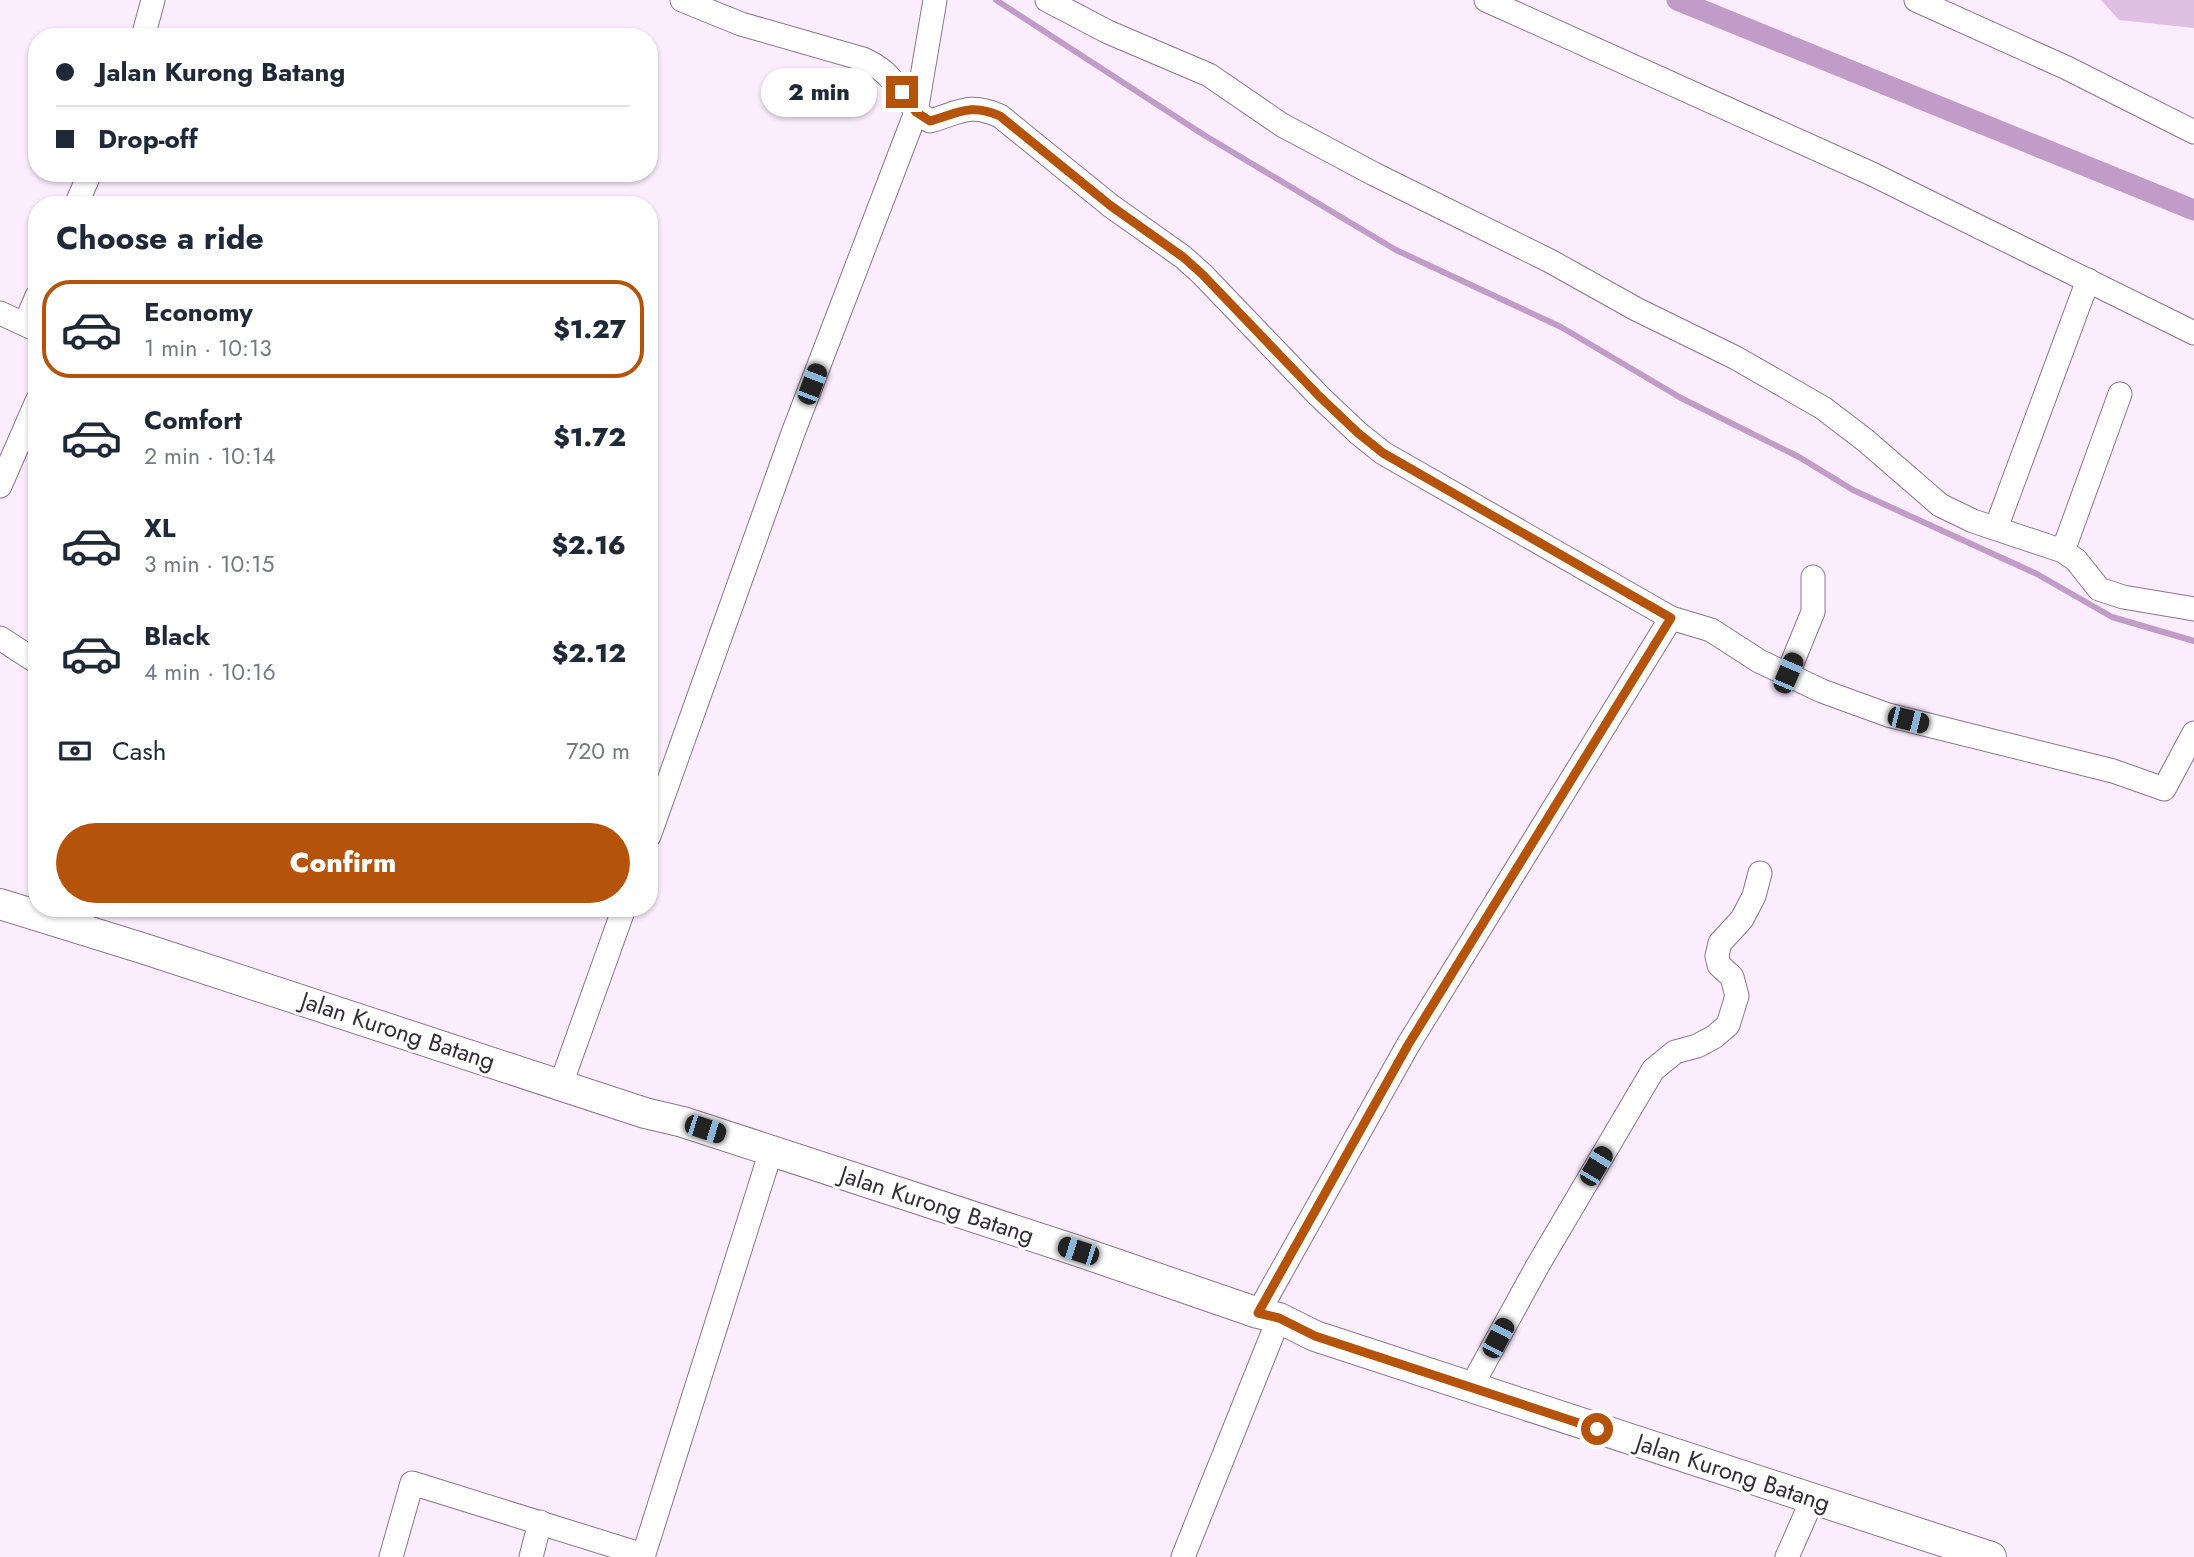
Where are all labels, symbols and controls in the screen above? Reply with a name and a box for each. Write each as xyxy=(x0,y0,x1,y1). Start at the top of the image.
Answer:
text: Jalan Kurong Batang xyxy=(98,53,345,91)
callout: 2 min xyxy=(762,68,878,116)
text: 2 min xyxy=(788,75,850,109)
route end xyxy=(886,76,918,108)
text: Drop-off xyxy=(98,120,198,158)
text: Choose a ride xyxy=(56,215,264,261)
text: Economy xyxy=(144,293,253,331)
icon: car xyxy=(60,298,123,361)
text: $1.27 xyxy=(553,310,626,348)
text: 1 min · 10:13 xyxy=(144,331,272,365)
car xyxy=(795,361,830,407)
text: Comfort xyxy=(144,401,242,439)
icon: car xyxy=(60,406,123,469)
text: $1.72 xyxy=(553,418,626,456)
text: 2 min · 10:14 xyxy=(144,439,276,473)
text: XL xyxy=(144,509,176,547)
icon: car xyxy=(60,514,123,577)
text: $2.16 xyxy=(551,526,626,564)
text: 3 min · 10:15 xyxy=(144,547,275,581)
text: Black xyxy=(144,617,210,655)
icon: car xyxy=(60,622,123,685)
text: $2.12 xyxy=(552,634,626,672)
car xyxy=(1771,650,1806,696)
text: 4 min · 10:16 xyxy=(144,655,276,689)
car xyxy=(1886,705,1931,735)
icon: cash xyxy=(56,732,94,770)
text: Cash xyxy=(112,732,166,770)
text: 720 m xyxy=(566,734,630,768)
button: Confirm xyxy=(56,823,630,903)
street label: Jalan Kurong Batang xyxy=(294,982,500,1078)
car xyxy=(682,1113,729,1145)
car xyxy=(1577,1143,1616,1189)
street label: Jalan Kurong Batang xyxy=(833,1156,1039,1252)
car xyxy=(1055,1235,1102,1267)
car xyxy=(1479,1315,1518,1361)
route start xyxy=(1581,1413,1613,1445)
street label: Jalan Kurong Batang xyxy=(1629,1424,1835,1520)

